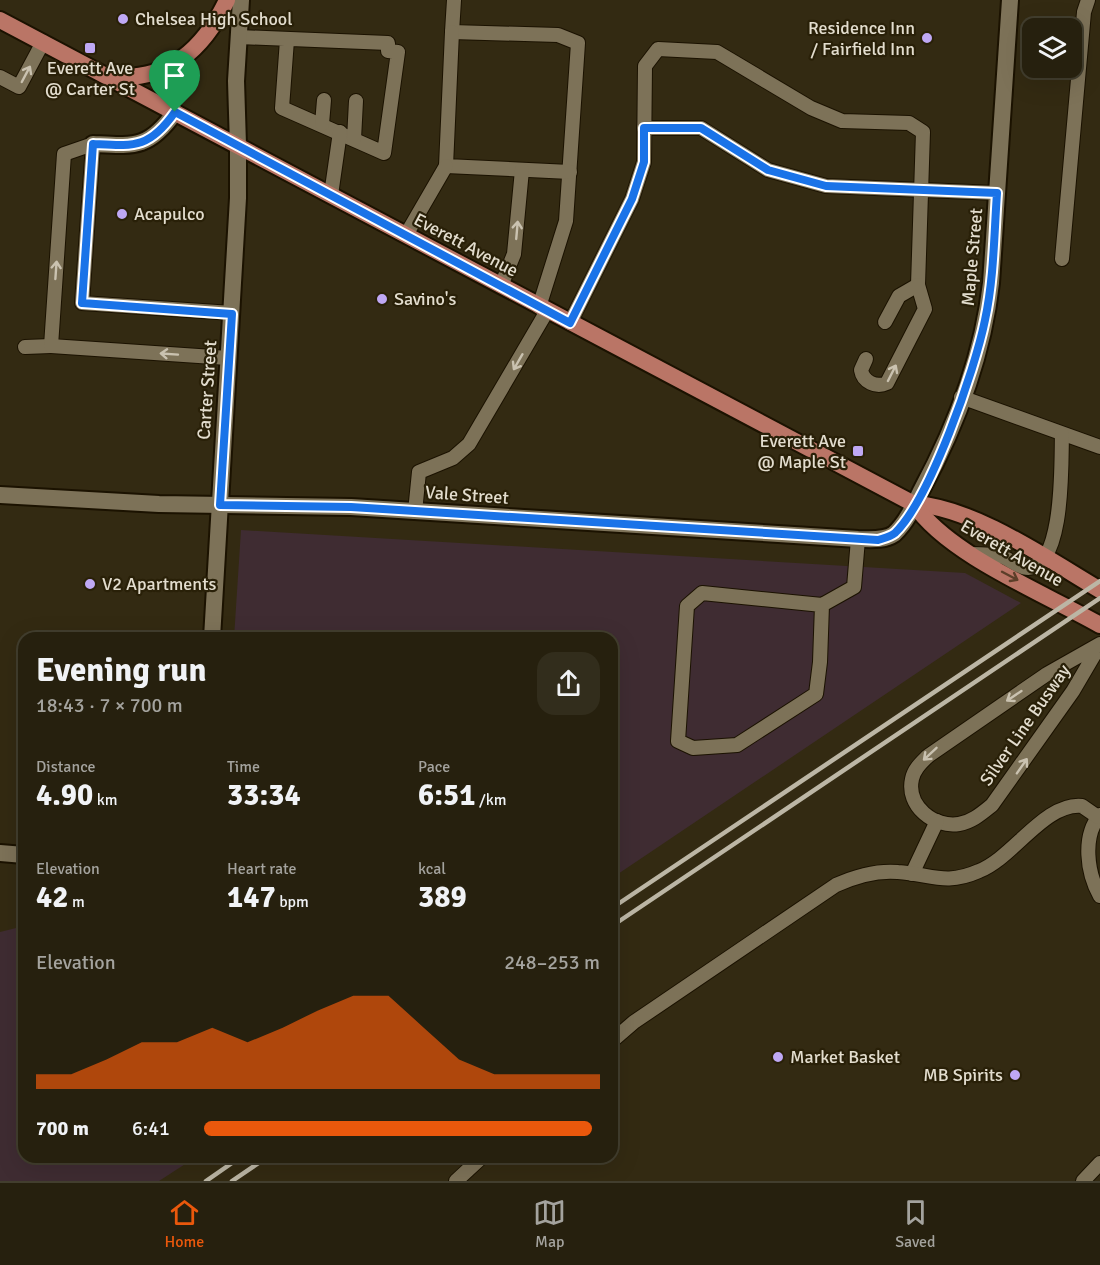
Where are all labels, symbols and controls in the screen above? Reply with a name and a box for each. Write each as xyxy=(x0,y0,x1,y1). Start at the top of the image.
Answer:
place label: Chelsea High School xyxy=(135,8,293,30)
marker: Chelsea High School xyxy=(116,12,130,26)
place label: Residence Inn / Fairfield Inn xyxy=(808,17,915,60)
map controls xyxy=(1022,18,1082,78)
button: layers xyxy=(1022,18,1082,78)
marker: Residence Inn / Fairfield Inn xyxy=(920,31,934,45)
marker: Everett Ave @ Carter St xyxy=(83,41,97,55)
pin xyxy=(149,50,200,112)
place label: Everett Ave @ Carter St xyxy=(45,57,135,100)
icon: arrive xyxy=(158,59,191,92)
one-way arrow xyxy=(21,66,32,84)
place label: Acapulco xyxy=(134,203,205,225)
marker: Acapulco xyxy=(115,207,129,221)
street label: Maple Street xyxy=(957,207,987,307)
street label: Everett Avenue xyxy=(410,208,522,282)
one-way arrow xyxy=(512,221,523,241)
one-way arrow xyxy=(51,260,62,280)
place label: Savino's xyxy=(394,288,457,310)
marker: Savino's xyxy=(375,292,389,306)
street label: Carter Street xyxy=(193,340,221,440)
one-way arrow xyxy=(160,348,180,359)
one-way arrow xyxy=(512,353,524,370)
one-way arrow xyxy=(887,364,899,382)
place label: Everett Ave @ Maple St xyxy=(757,430,846,473)
marker: Everett Ave @ Maple St xyxy=(851,444,865,458)
street label: Vale Street xyxy=(424,481,510,509)
street label: Everett Avenue xyxy=(957,515,1067,591)
one-way arrow xyxy=(1001,571,1019,582)
place label: V2 Apartments xyxy=(102,573,216,595)
marker: V2 Apartments xyxy=(83,577,97,591)
text: Evening run xyxy=(36,650,206,691)
button: share xyxy=(537,652,600,715)
street label: Silver Line Busway xyxy=(975,660,1075,790)
one-way arrow xyxy=(1006,690,1023,702)
text: 18:43 · 7 × 700 m xyxy=(36,693,183,718)
one-way arrow xyxy=(923,747,938,761)
text: Distance xyxy=(36,757,96,777)
text: Time xyxy=(227,757,260,777)
text: Pace xyxy=(418,757,450,777)
one-way arrow xyxy=(1016,758,1028,775)
text: 4.90 xyxy=(36,777,93,814)
text: 33:34 xyxy=(227,777,301,814)
text: 6:51 xyxy=(418,777,475,814)
text: km xyxy=(93,790,118,810)
text: /km xyxy=(475,790,507,810)
text: Elevation xyxy=(36,859,100,879)
text: Heart rate xyxy=(227,859,296,879)
text: kcal xyxy=(418,859,446,879)
text: 42 xyxy=(36,879,68,916)
text: 147 xyxy=(227,879,276,916)
text: 389 xyxy=(418,879,467,916)
text: m xyxy=(68,892,85,912)
text: bpm xyxy=(276,892,309,912)
text: Elevation xyxy=(36,950,116,975)
text: 248–253 m xyxy=(504,950,600,975)
place label: Market Basket xyxy=(790,1046,900,1068)
marker: Market Basket xyxy=(771,1050,785,1064)
place label: MB Spirits xyxy=(923,1064,1003,1086)
marker: MB Spirits xyxy=(1008,1068,1022,1082)
text: 700 m xyxy=(36,1116,89,1141)
text: 6:41 xyxy=(132,1116,170,1141)
tab: Home xyxy=(164,1196,204,1252)
tab: Map xyxy=(533,1196,566,1252)
tab: Saved xyxy=(895,1196,936,1252)

